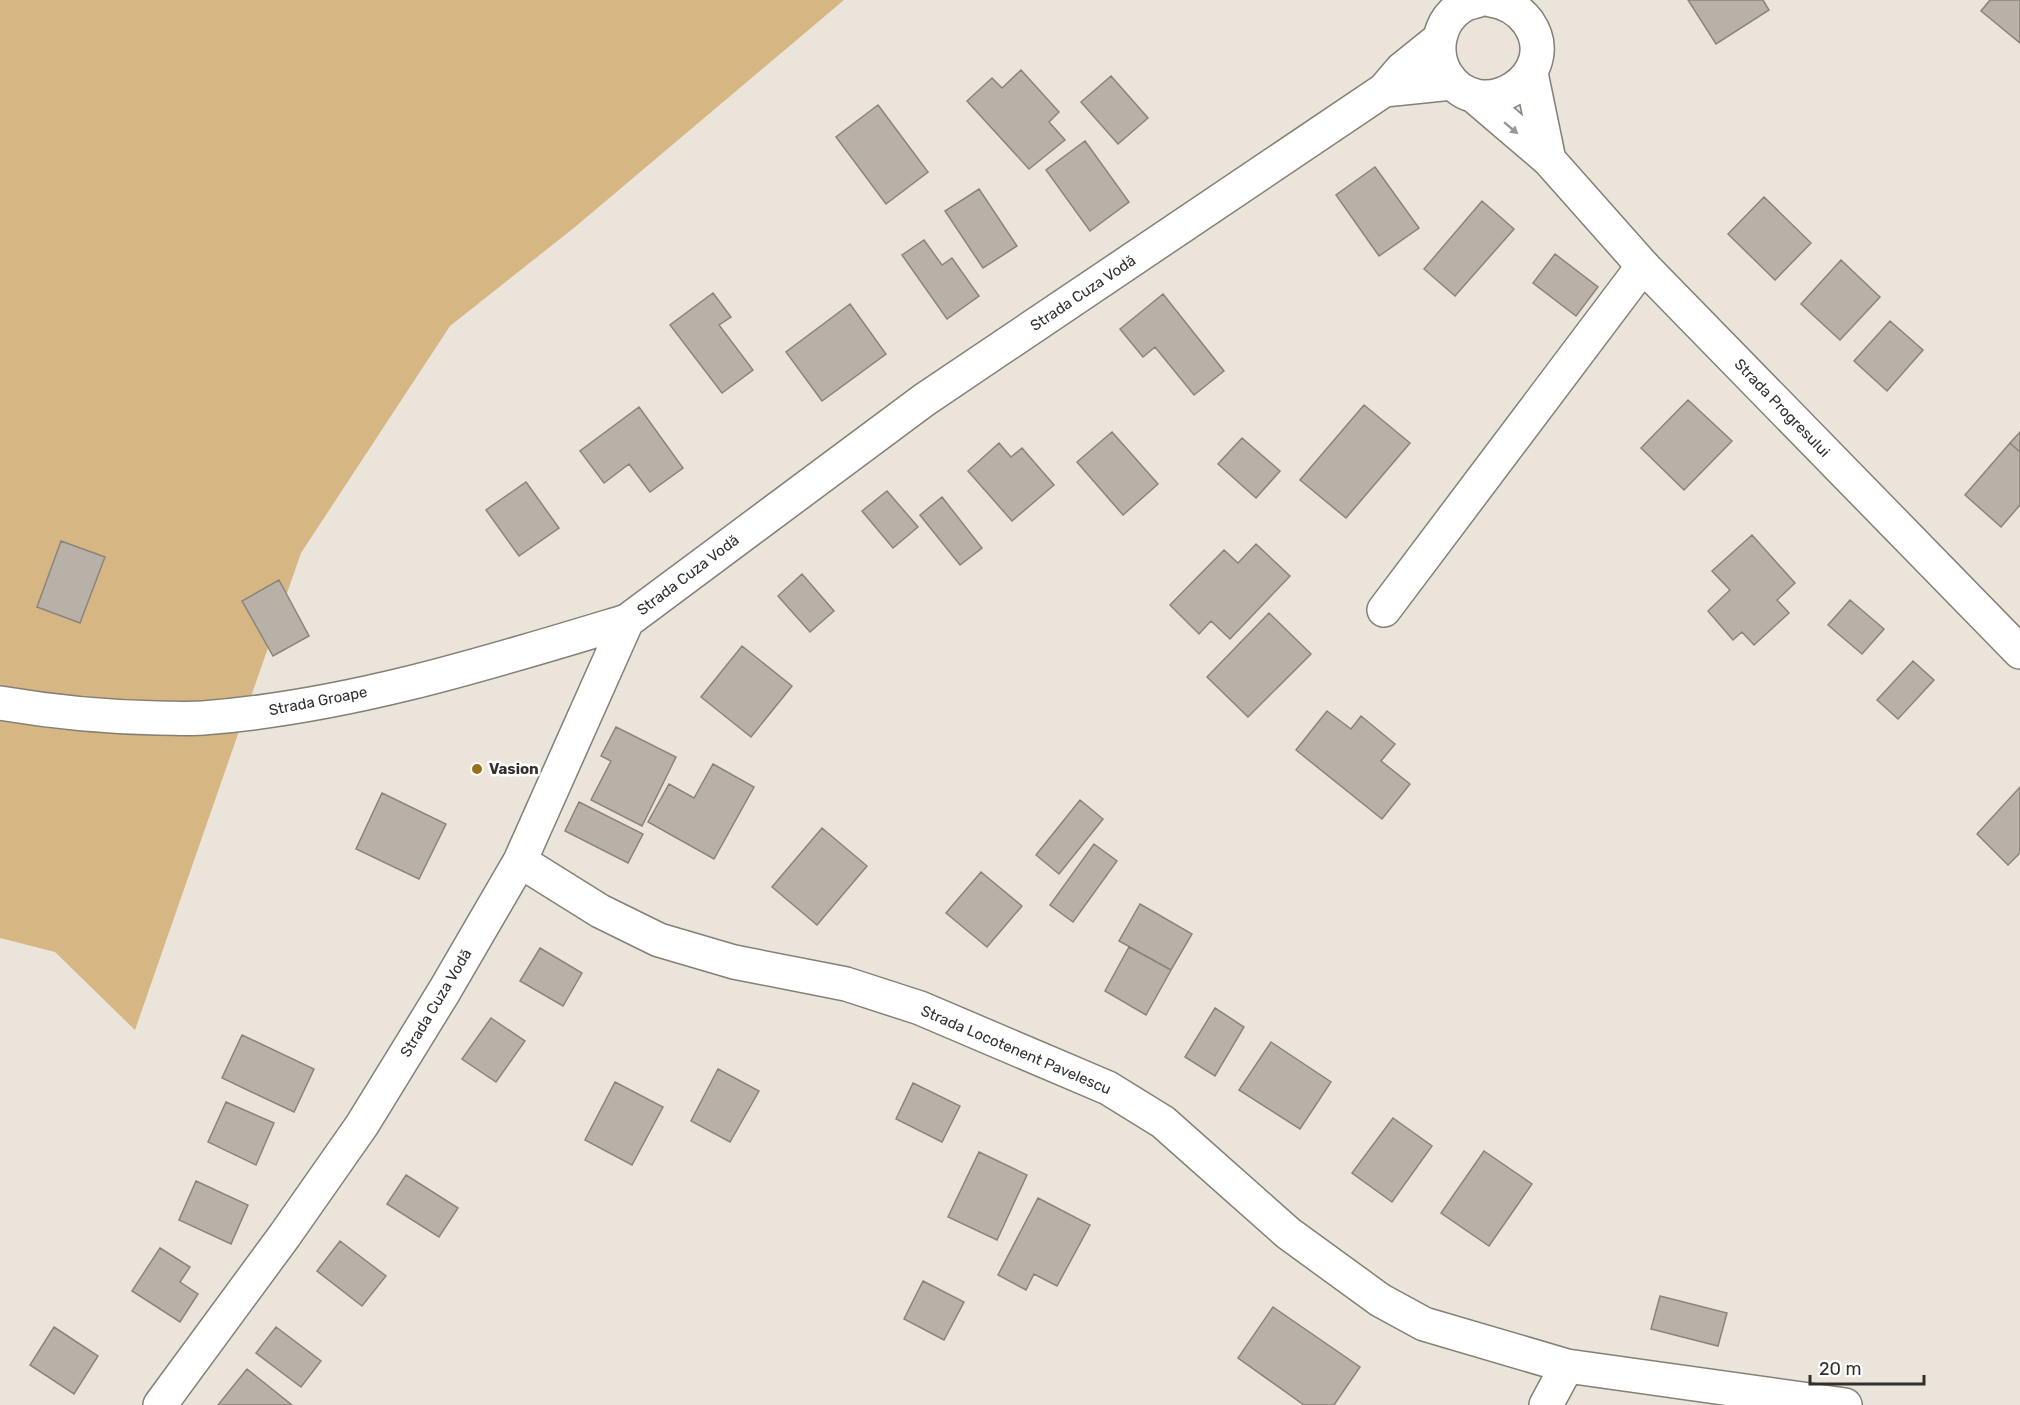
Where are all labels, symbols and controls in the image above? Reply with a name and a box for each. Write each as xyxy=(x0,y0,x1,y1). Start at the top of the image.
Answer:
one-way arrow xyxy=(1503,122,1519,135)
street label: Strada Cuza Vodă xyxy=(1027,251,1139,335)
street label: Strada Progresului xyxy=(1731,355,1833,461)
street label: Strada Cuza Vodă xyxy=(633,531,743,619)
street label: Strada Groape xyxy=(267,683,369,719)
place label: Vasion xyxy=(489,760,539,778)
marker: Vasion xyxy=(470,762,484,776)
street label: Strada Cuza Vodă xyxy=(397,946,475,1060)
street label: Strada Locotenent Pavelescu xyxy=(918,1002,1114,1098)
scale bar xyxy=(1810,1348,1924,1386)
text: 20 m xyxy=(1819,1358,1861,1380)

